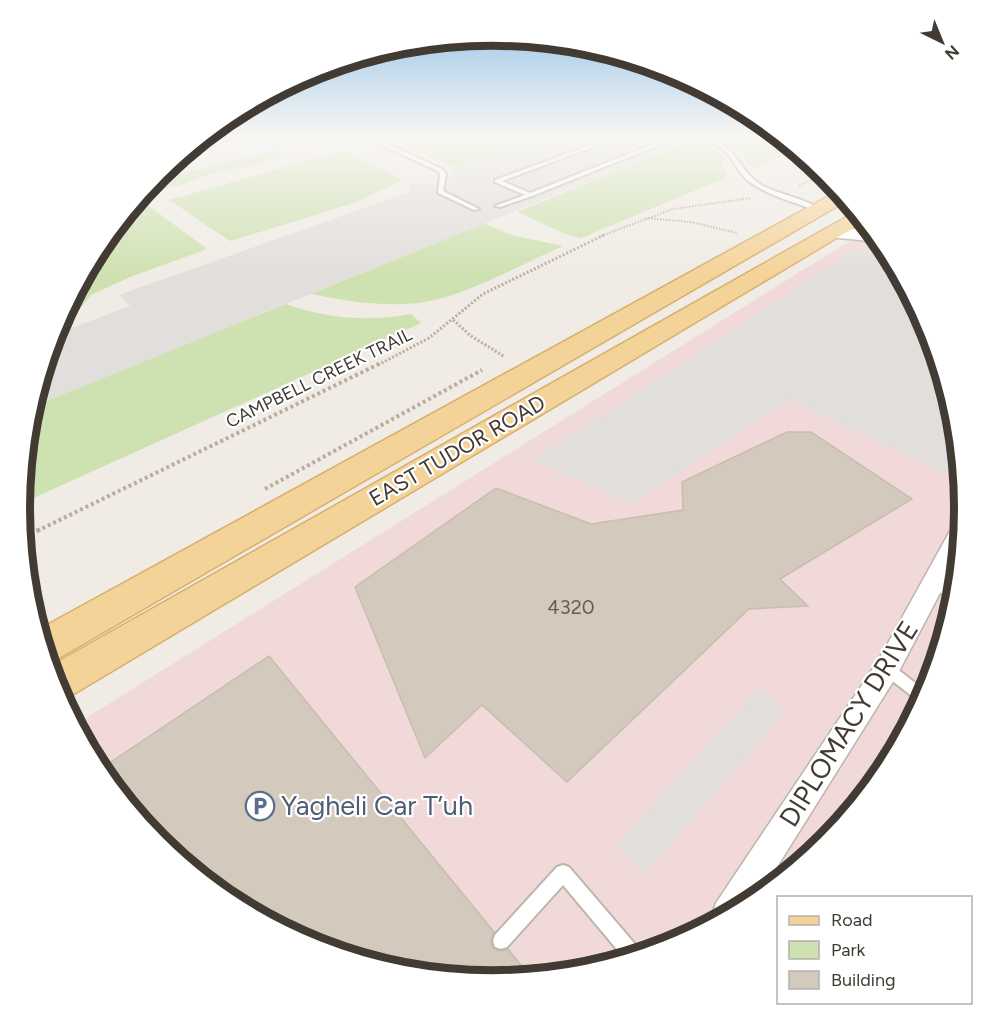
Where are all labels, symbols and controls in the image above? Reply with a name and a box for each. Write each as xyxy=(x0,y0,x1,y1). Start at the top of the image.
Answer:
north arrow xyxy=(912,12,972,72)
text: N xyxy=(941,41,963,64)
street label: CAMPBELL CREEK TRAIL xyxy=(222,323,416,433)
street label: EAST TUDOR ROAD xyxy=(364,389,550,512)
house number: 4320 xyxy=(547,595,595,619)
street label: DIPLOMACY DRIVE xyxy=(772,615,925,833)
place label: Yagheli Car T’uh xyxy=(281,789,473,822)
parking icon: Yagheli Car T’uh xyxy=(244,790,276,822)
legend xyxy=(777,896,972,1004)
text: Road xyxy=(831,909,872,931)
text: Park xyxy=(831,939,866,961)
text: Building xyxy=(831,969,896,991)

